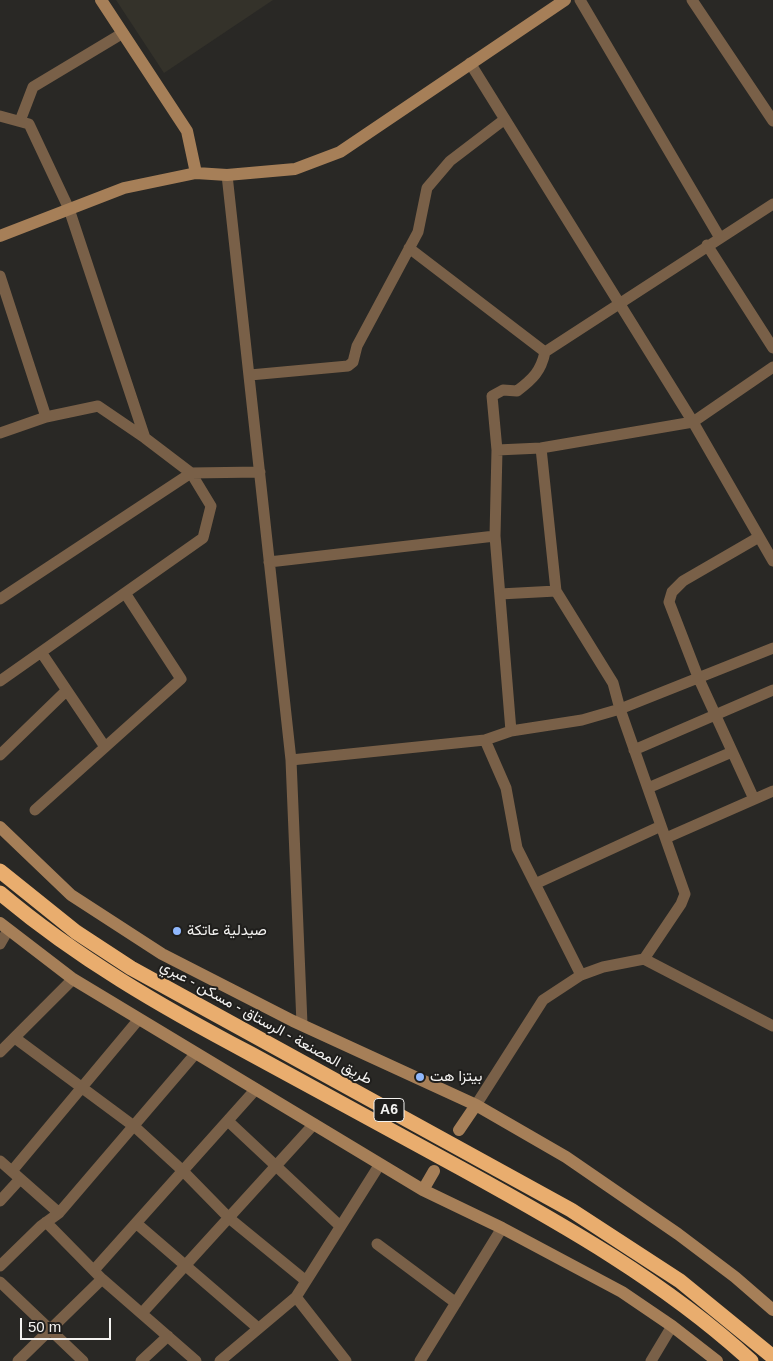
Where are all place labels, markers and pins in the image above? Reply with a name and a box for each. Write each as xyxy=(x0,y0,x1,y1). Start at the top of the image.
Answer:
place label: صيدلية عاتكة xyxy=(187,922,267,940)
marker: صيدلية عاتكة xyxy=(171,925,183,937)
place label: بيتزا هت xyxy=(430,1068,482,1086)
marker: بيتزا هت xyxy=(414,1071,426,1083)

